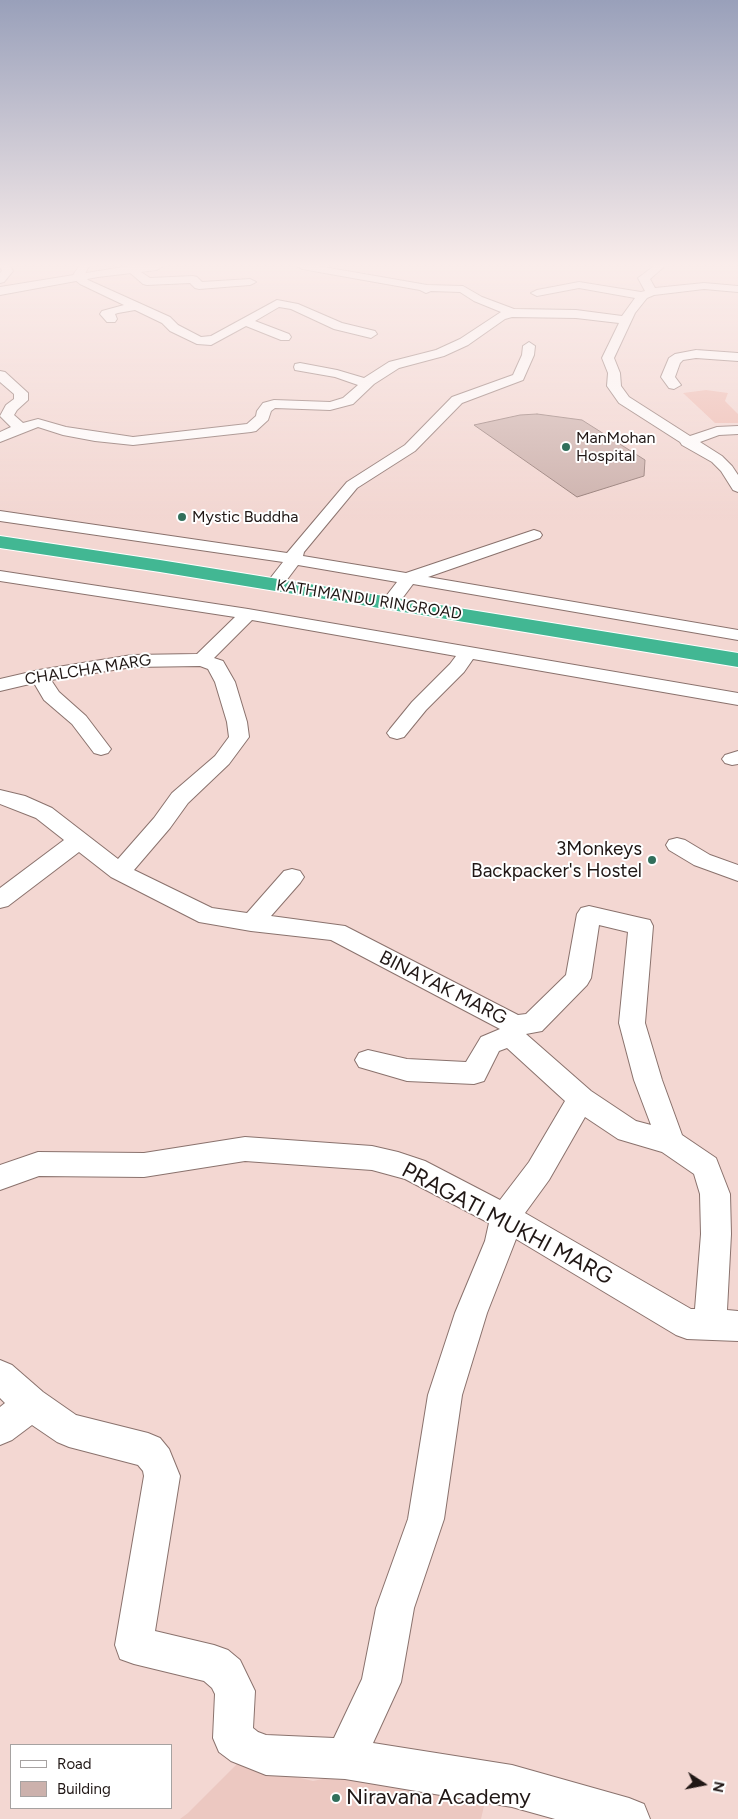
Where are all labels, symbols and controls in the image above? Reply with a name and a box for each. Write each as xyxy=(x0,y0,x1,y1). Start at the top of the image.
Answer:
place label: ManMohan Hospital xyxy=(576,428,655,466)
marker: ManMohan Hospital xyxy=(560,441,572,453)
place label: Mystic Buddha xyxy=(192,507,298,527)
marker: Mystic Buddha xyxy=(176,511,188,523)
street label: KATHMANDU RINGROAD xyxy=(275,576,463,624)
street label: CHALCHA MARG xyxy=(23,651,153,689)
place label: 3Monkeys Backpacker's Hostel xyxy=(471,838,642,882)
marker: 3Monkeys Backpacker's Hostel xyxy=(646,854,658,866)
street label: BINAYAK MARG xyxy=(375,946,511,1030)
street label: PRAGATI MUKHI MARG xyxy=(397,1157,617,1291)
legend xyxy=(10,1744,172,1809)
text: Road xyxy=(57,1755,92,1773)
north arrow xyxy=(678,1759,728,1809)
text: Building xyxy=(57,1780,111,1798)
text: N xyxy=(709,1780,728,1794)
place label: Niravana Academy xyxy=(346,1785,531,1811)
marker: Niravana Academy xyxy=(330,1792,342,1804)

